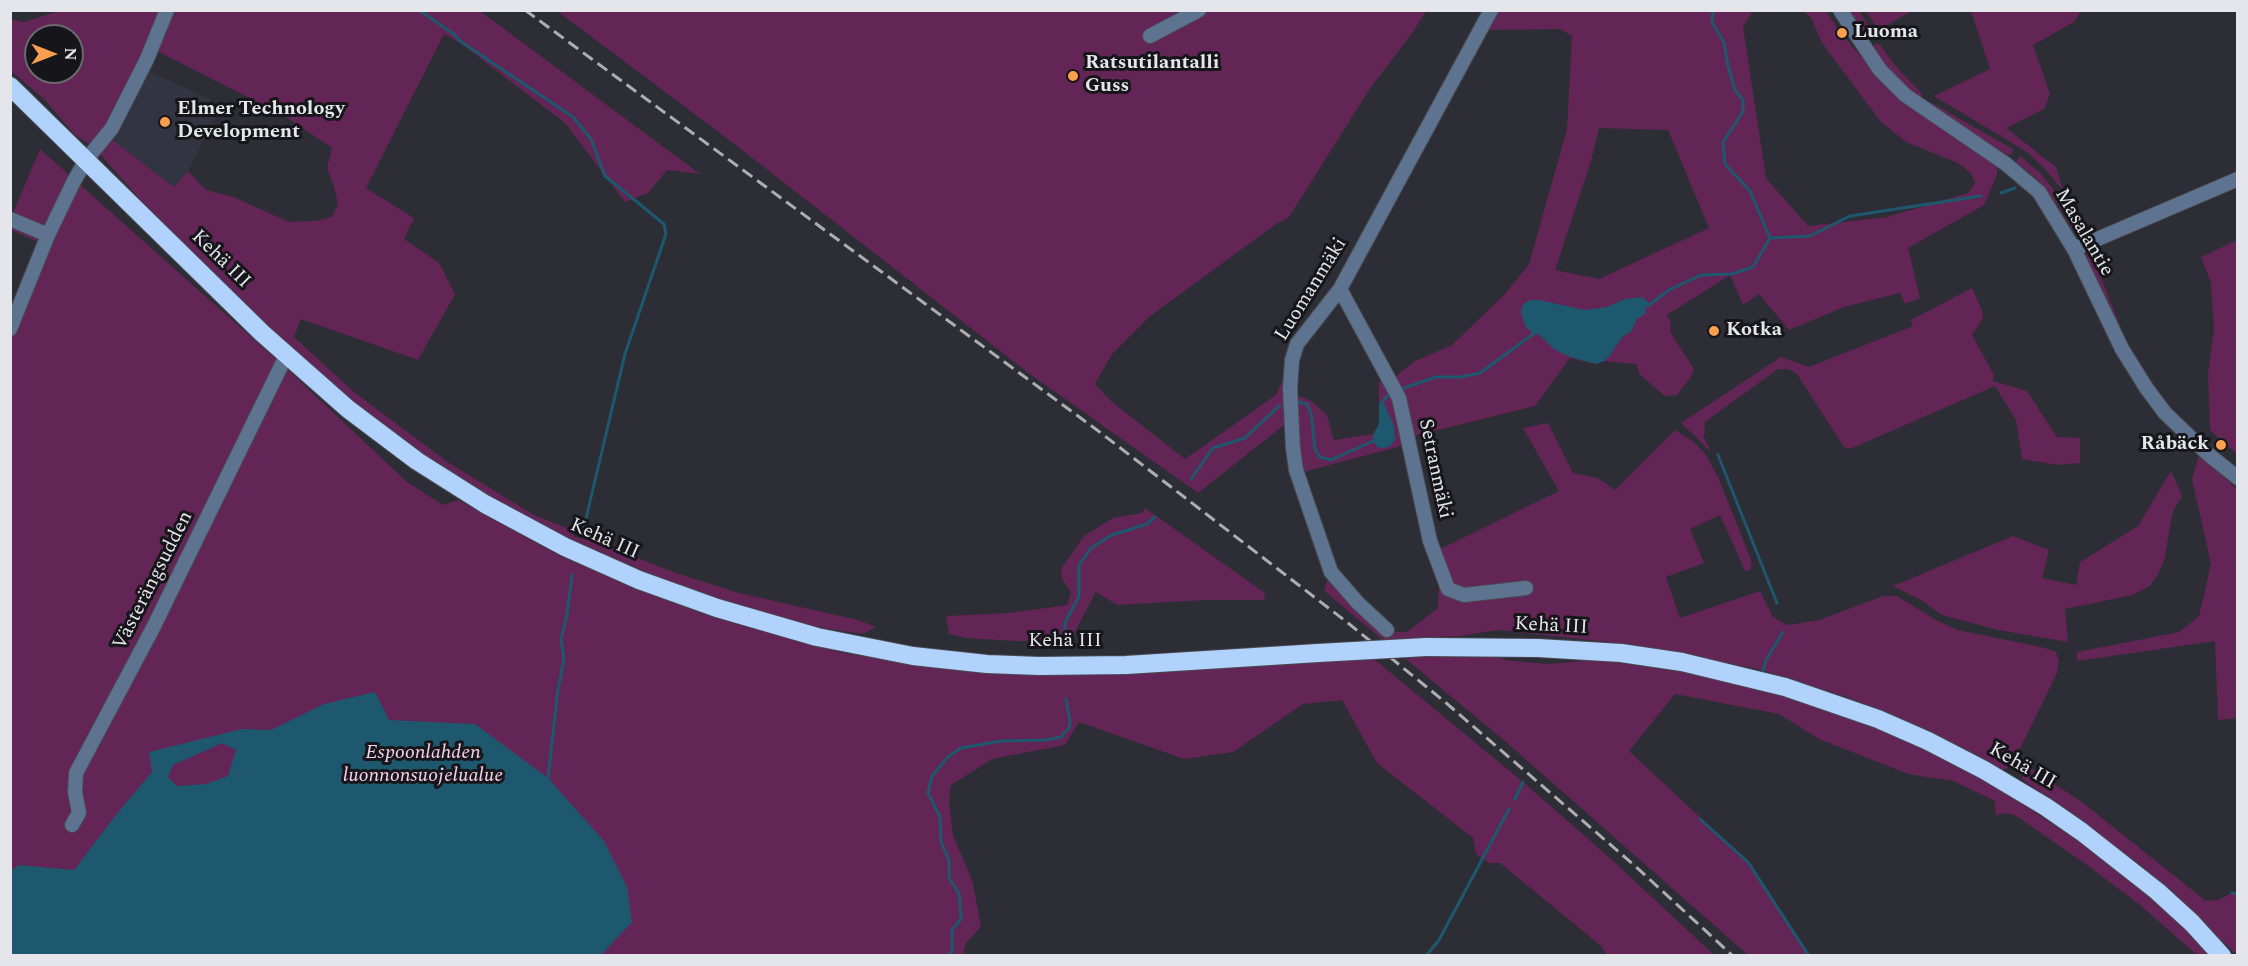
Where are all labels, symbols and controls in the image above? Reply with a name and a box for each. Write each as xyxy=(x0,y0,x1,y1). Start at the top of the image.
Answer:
place label: Luoma xyxy=(1854,21,1918,45)
north arrow xyxy=(24,24,84,84)
marker: Luoma xyxy=(1835,26,1849,40)
text: N xyxy=(58,47,82,61)
place label: Ratsutilantalli Guss xyxy=(1085,52,1219,99)
marker: Ratsutilantalli Guss xyxy=(1066,69,1080,83)
place label: Elmer Technology Development xyxy=(177,98,345,145)
marker: Elmer Technology Development xyxy=(158,115,172,129)
street label: Masalantie xyxy=(2048,185,2118,281)
street label: Kehä III xyxy=(185,226,255,294)
street label: Luomanmäki xyxy=(1271,234,1353,346)
place label: Kotka xyxy=(1726,319,1782,343)
marker: Kotka xyxy=(1707,324,1721,338)
street label: Setranmäki xyxy=(1412,417,1456,521)
place label: Råbäck xyxy=(2141,433,2209,457)
marker: Råbäck xyxy=(2214,438,2228,452)
street label: Västerängsudden xyxy=(109,508,199,654)
street label: Kehä III xyxy=(566,514,642,566)
street label: Kehä III xyxy=(1514,613,1588,641)
street label: Kehä III xyxy=(1028,630,1102,654)
street label: Kehä III xyxy=(1984,738,2060,796)
park label: Espoonlahden luonnonsuojelualue xyxy=(343,742,503,789)

